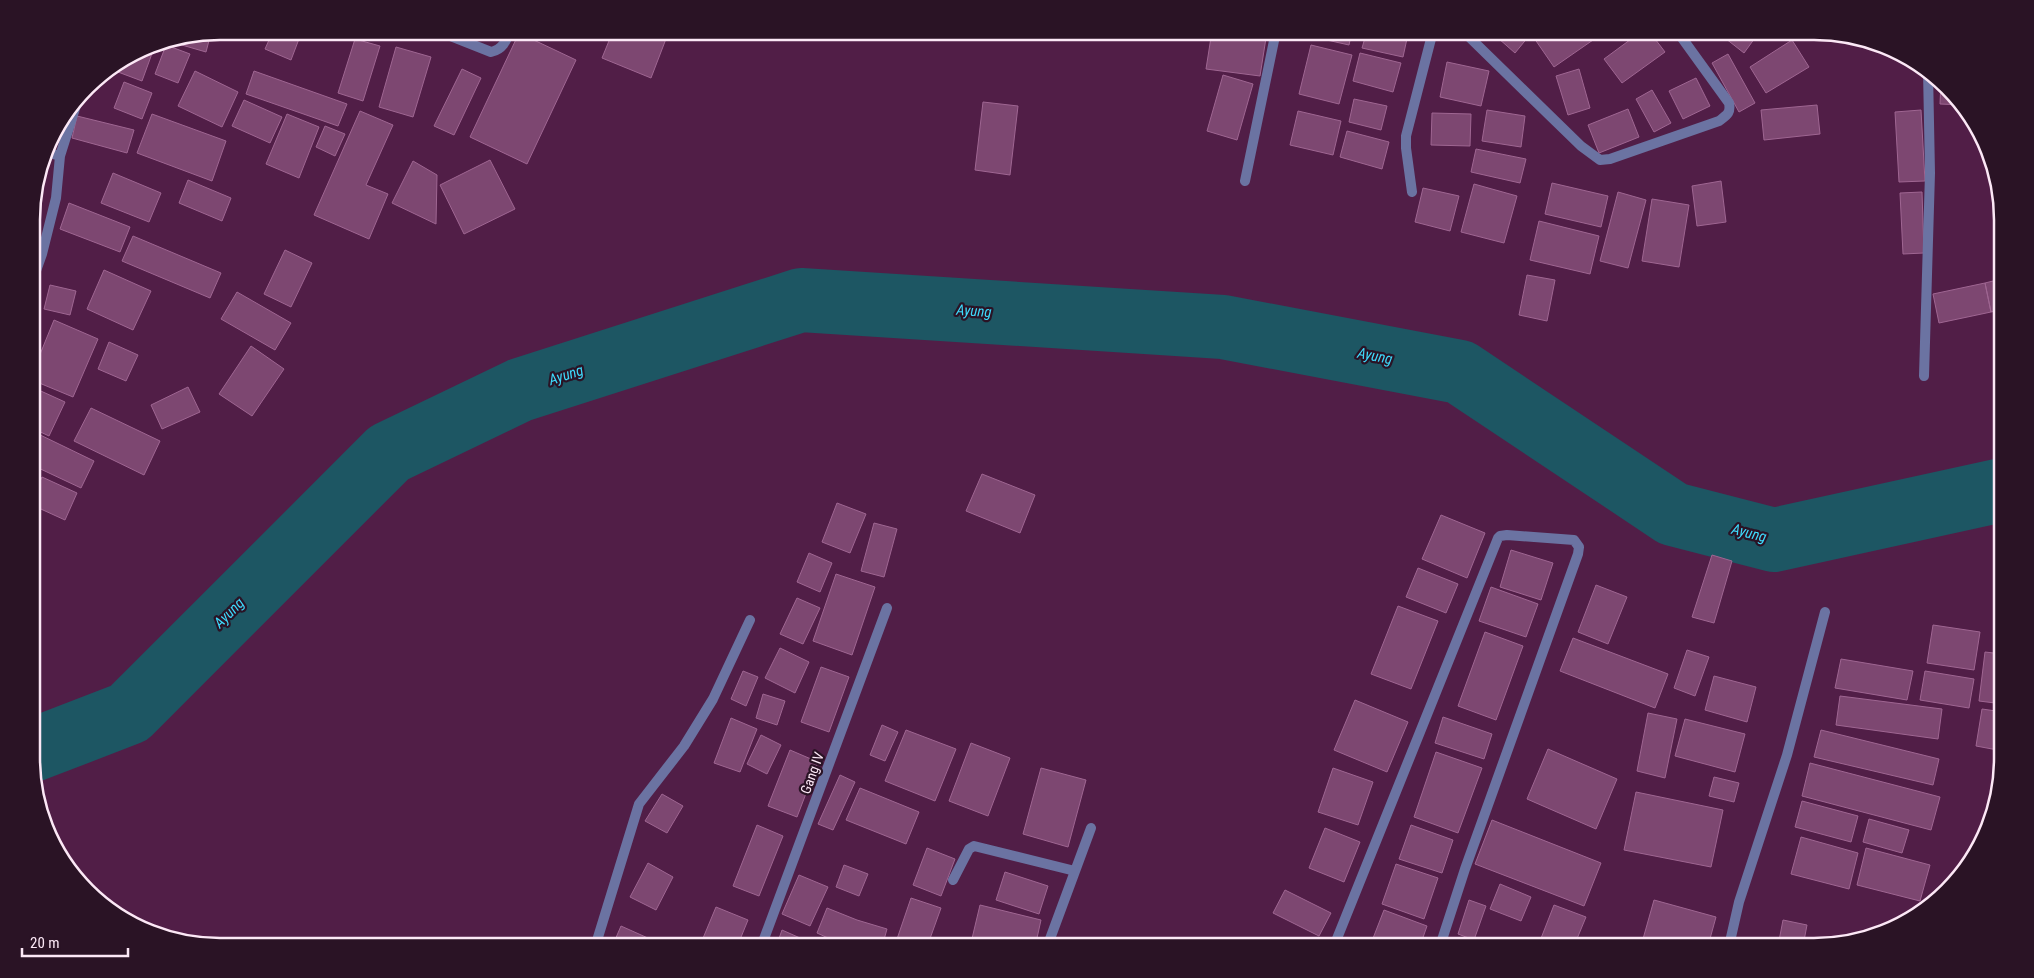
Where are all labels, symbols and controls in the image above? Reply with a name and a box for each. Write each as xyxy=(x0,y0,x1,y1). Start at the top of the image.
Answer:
water label: Ayung xyxy=(955,301,992,321)
water label: Ayung xyxy=(1355,344,1394,368)
water label: Ayung xyxy=(545,361,586,389)
water label: Ayung xyxy=(1729,520,1768,546)
water label: Ayung xyxy=(209,594,248,633)
street label: Gang IV xyxy=(797,750,827,796)
scale bar xyxy=(22,926,129,958)
text: 20 m xyxy=(30,934,60,952)

